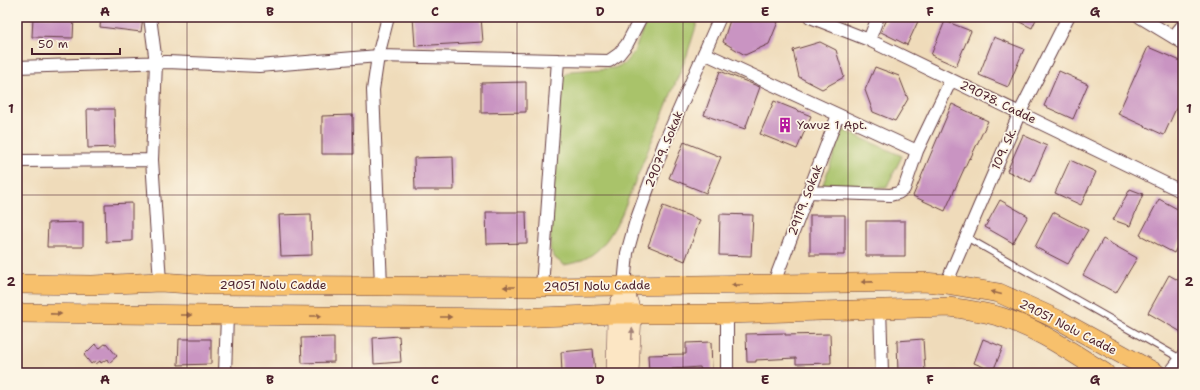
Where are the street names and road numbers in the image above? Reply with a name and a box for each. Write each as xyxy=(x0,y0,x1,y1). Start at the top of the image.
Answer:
street label: 29078. Cadde xyxy=(957,77,1039,127)
street label: 29079. Sokak xyxy=(641,108,687,190)
street label: 109. Sk. xyxy=(988,126,1020,172)
street label: 29119. Sokak xyxy=(784,162,826,238)
street label: 29051 Nolu Cadde xyxy=(219,277,327,293)
street label: 29051 Nolu Cadde xyxy=(543,277,651,295)
street label: 29051 Nolu Cadde xyxy=(1017,296,1120,359)

